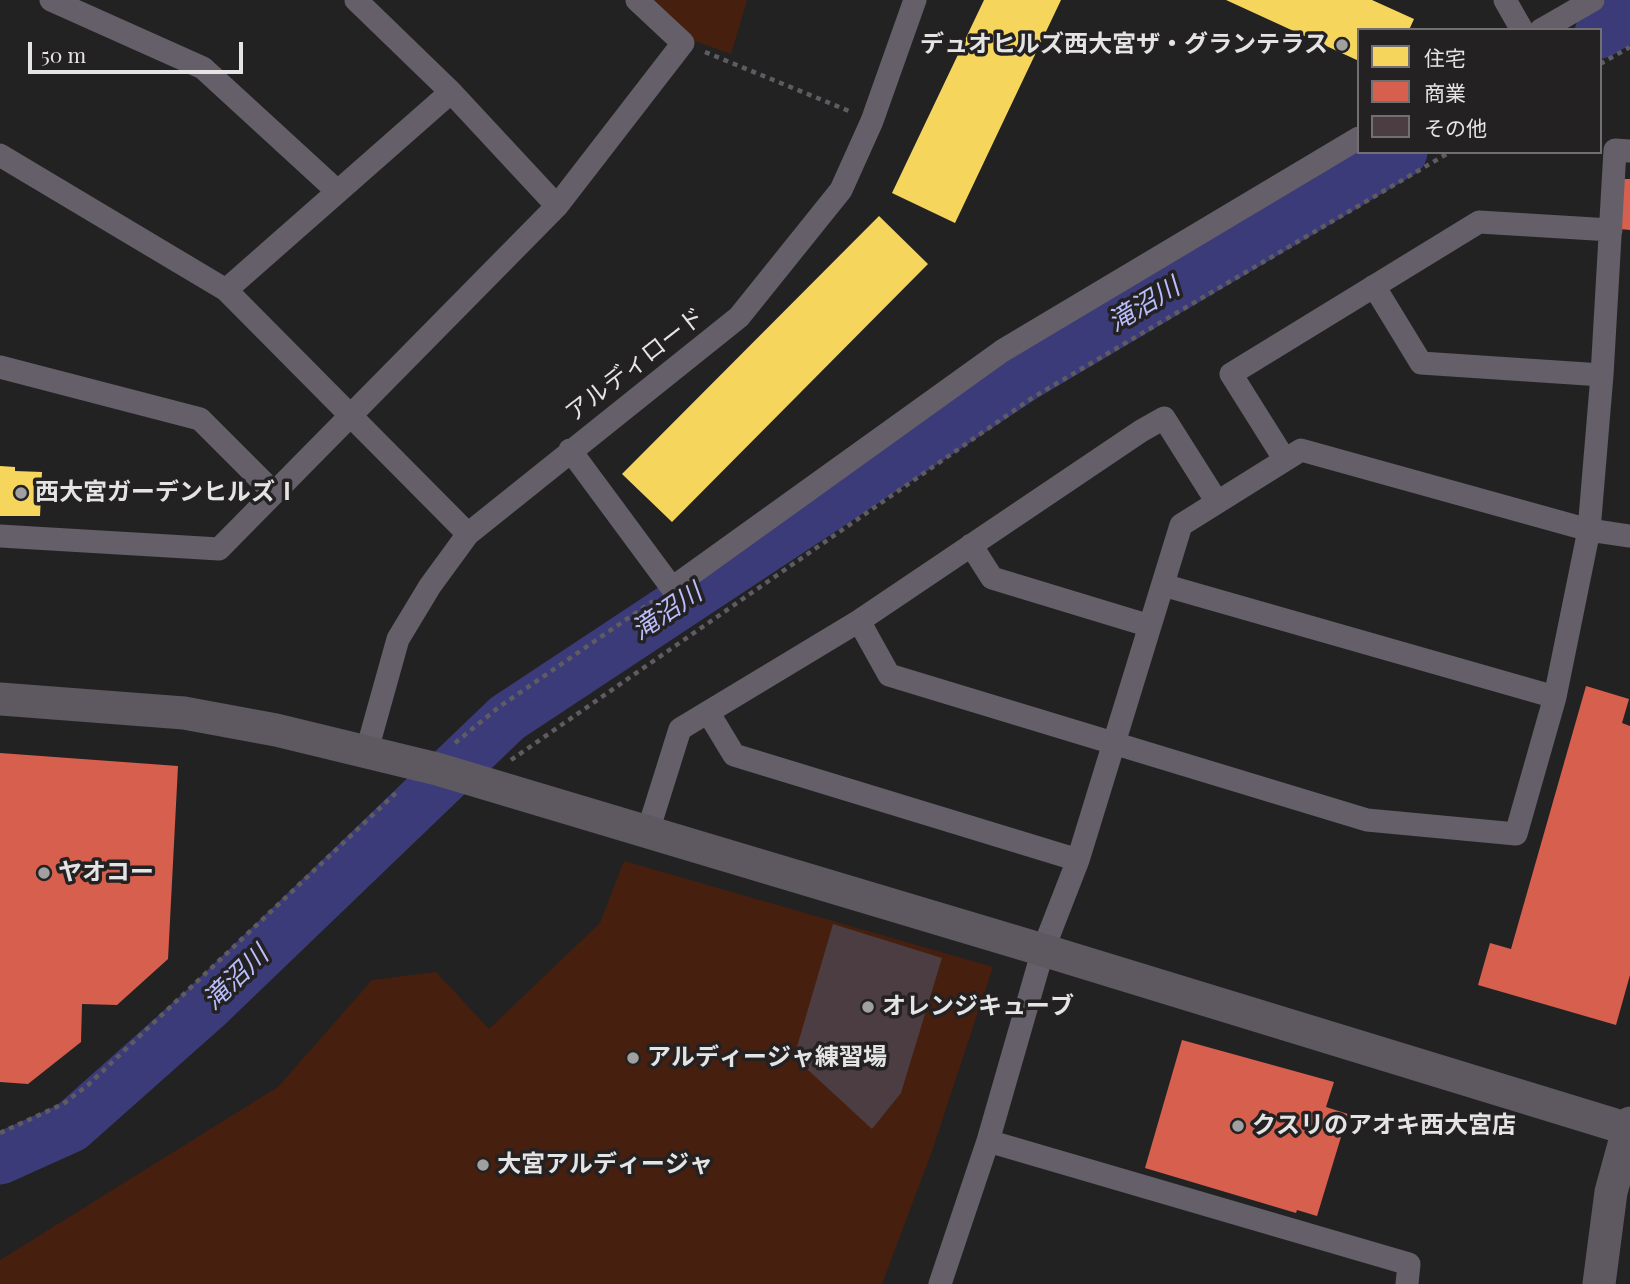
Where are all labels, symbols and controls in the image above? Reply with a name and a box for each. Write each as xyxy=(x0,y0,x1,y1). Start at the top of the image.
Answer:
scale bar xyxy=(32,28,247,72)
legend xyxy=(1357,28,1602,154)
place label: デュオヒルズ西大宮ザ・グランテラス xyxy=(920,31,1328,59)
marker: デュオヒルズ西大宮ザ・グランテラス xyxy=(1334,37,1350,53)
text: 50 m xyxy=(41,40,86,68)
text: 住宅 xyxy=(1424,43,1466,71)
text: 商業 xyxy=(1424,78,1466,106)
text: その他 xyxy=(1424,113,1487,141)
water label: 滝沼川 xyxy=(1103,272,1185,338)
street label: アルディロード xyxy=(560,302,710,428)
place label: 西大宮ガーデンヒルズⅠ xyxy=(35,479,299,507)
marker: 西大宮ガーデンヒルズⅠ xyxy=(13,485,29,501)
water label: 滝沼川 xyxy=(626,577,708,647)
place label: ヤオコー xyxy=(58,859,154,887)
marker: ヤオコー xyxy=(36,865,52,881)
water label: 滝沼川 xyxy=(197,940,275,1016)
place label: オレンジキューブ xyxy=(882,993,1074,1021)
marker: オレンジキューブ xyxy=(860,999,876,1015)
place label: アルディージャ練習場 xyxy=(647,1044,887,1072)
marker: アルディージャ練習場 xyxy=(625,1050,641,1066)
place label: クスリのアオキ西大宮店 xyxy=(1252,1112,1516,1140)
marker: クスリのアオキ西大宮店 xyxy=(1230,1118,1246,1134)
place label: 大宮アルディージャ xyxy=(497,1151,713,1179)
marker: 大宮アルディージャ xyxy=(475,1157,491,1173)

